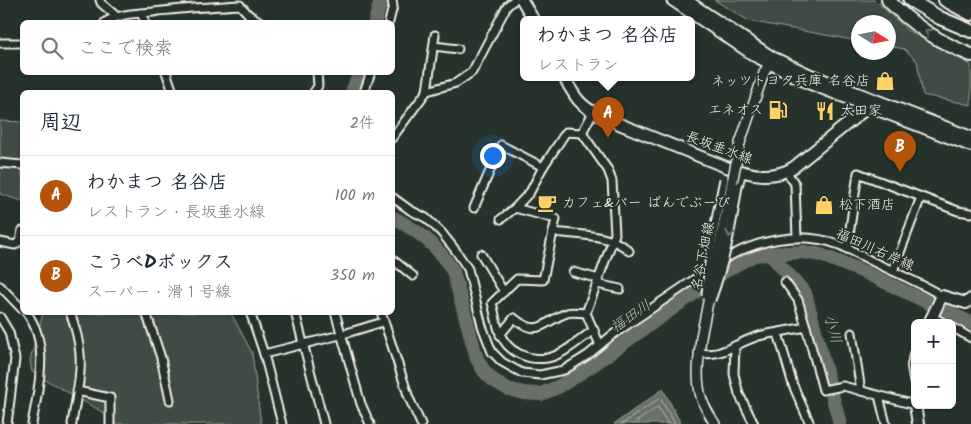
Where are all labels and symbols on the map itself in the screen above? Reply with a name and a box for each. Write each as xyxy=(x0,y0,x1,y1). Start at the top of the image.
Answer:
north arrow xyxy=(851,15,896,60)
one-way arrow xyxy=(924,29,934,38)
place label: ネッツトヨタ兵庫 名谷店 xyxy=(711,70,870,92)
shop icon: ネッツトヨタ兵庫 名谷店 xyxy=(874,70,896,92)
pin: A xyxy=(592,97,624,138)
place label: エネオス xyxy=(708,99,763,121)
fuel station icon: エネオス xyxy=(767,99,789,121)
restaurant icon: 太田家 xyxy=(814,100,836,122)
place label: 太田家 xyxy=(840,100,882,122)
street label: 長坂垂水線 xyxy=(682,126,756,170)
pin: B xyxy=(884,131,916,172)
your location xyxy=(480,143,506,169)
cafe icon: カフェ&バー ぱんでぶーび xyxy=(536,192,558,214)
place label: カフェ&バー ぱんでぶーび xyxy=(562,192,731,214)
shop icon: 松下酒店 xyxy=(813,194,835,216)
place label: 松下酒店 xyxy=(839,194,895,216)
street label: 名谷下畑線 xyxy=(686,220,720,292)
street label: 福田川右岸線 xyxy=(832,223,918,277)
one-way arrow xyxy=(725,230,736,239)
water label: 福田川 xyxy=(606,294,656,340)
water label: 小川 xyxy=(817,311,847,347)

